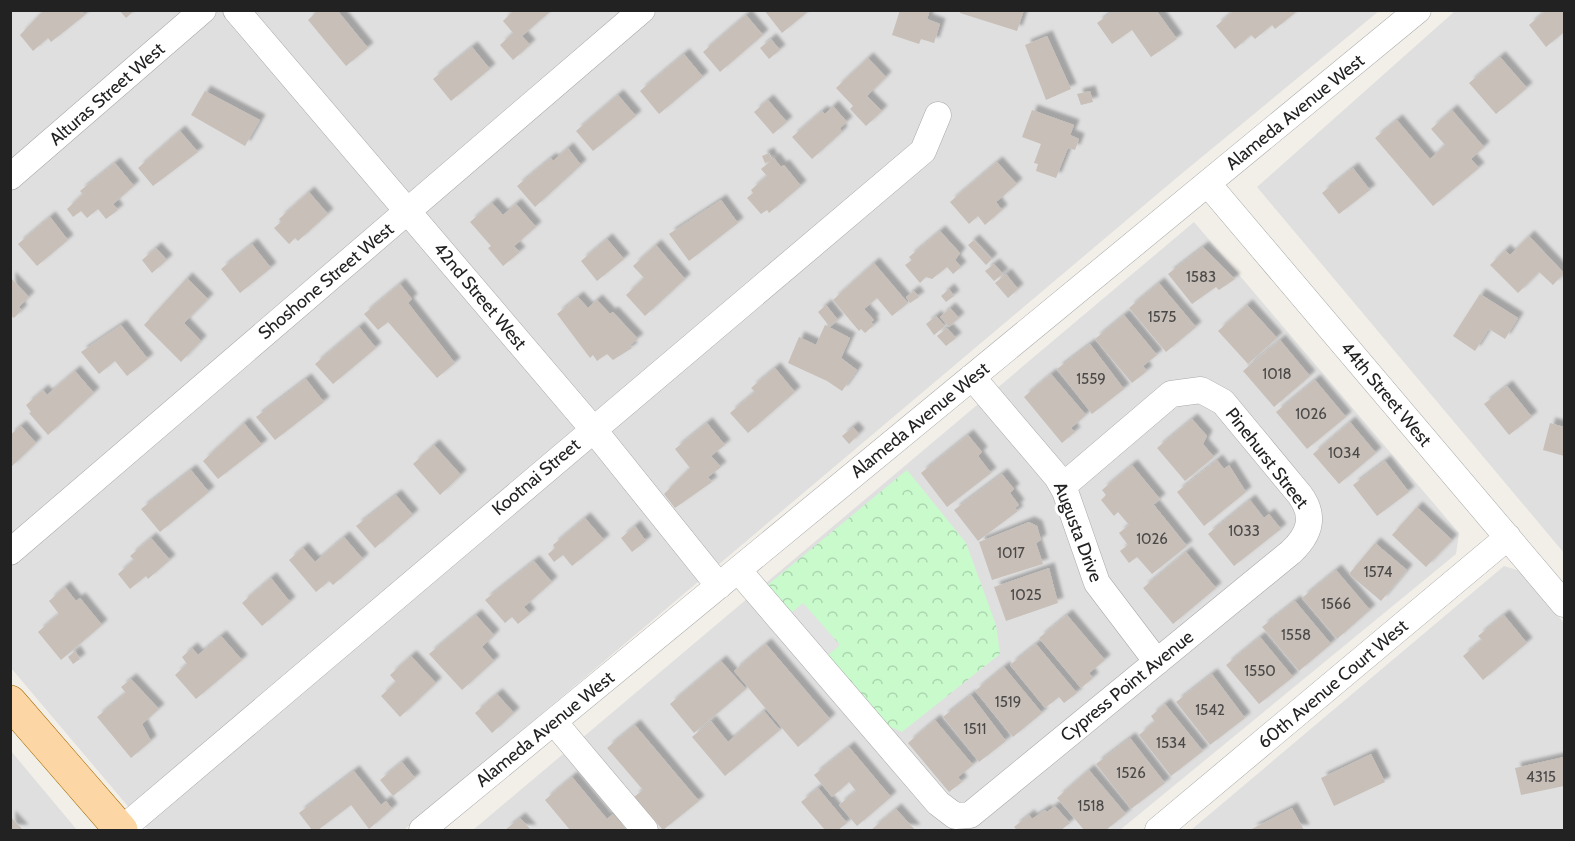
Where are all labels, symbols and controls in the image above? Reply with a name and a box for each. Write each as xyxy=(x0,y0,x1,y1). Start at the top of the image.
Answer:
street label: Alturas Street West xyxy=(45,38,169,150)
street label: Alameda Avenue West xyxy=(1221,49,1369,175)
street label: Shoshone Street West xyxy=(254,218,398,344)
street label: 42nd Street West xyxy=(429,238,531,354)
house number: 1583 xyxy=(1186,268,1216,286)
house number: 1575 xyxy=(1148,308,1176,326)
street label: 44th Street West xyxy=(1336,337,1436,451)
street label: Alameda Avenue West xyxy=(846,357,994,483)
house number: 1018 xyxy=(1262,365,1292,383)
house number: 1559 xyxy=(1076,370,1106,388)
street label: Pinehurst Street xyxy=(1221,403,1313,513)
house number: 1026 xyxy=(1295,405,1327,423)
street label: Kootnai Street xyxy=(488,434,584,520)
house number: 1034 xyxy=(1328,444,1360,462)
street label: Augusta Drive xyxy=(1049,479,1107,585)
house number: 1033 xyxy=(1228,522,1260,540)
house number: 1026 xyxy=(1136,530,1168,548)
house number: 1017 xyxy=(997,544,1025,562)
house number: 1574 xyxy=(1364,563,1393,581)
house number: 1025 xyxy=(1010,586,1042,604)
house number: 1566 xyxy=(1321,595,1351,613)
street label: 60th Avenue Court West xyxy=(1254,615,1412,753)
street label: Cypress Point Avenue xyxy=(1056,626,1198,746)
house number: 1558 xyxy=(1281,626,1311,644)
house number: 1550 xyxy=(1244,662,1276,680)
street label: Alameda Avenue West xyxy=(471,666,619,792)
house number: 1519 xyxy=(995,693,1021,711)
house number: 1542 xyxy=(1195,701,1225,719)
house number: 1511 xyxy=(964,720,986,738)
house number: 1534 xyxy=(1156,734,1186,752)
house number: 1526 xyxy=(1116,764,1146,782)
house number: 4315 xyxy=(1526,768,1556,786)
house number: 1518 xyxy=(1078,797,1105,815)

